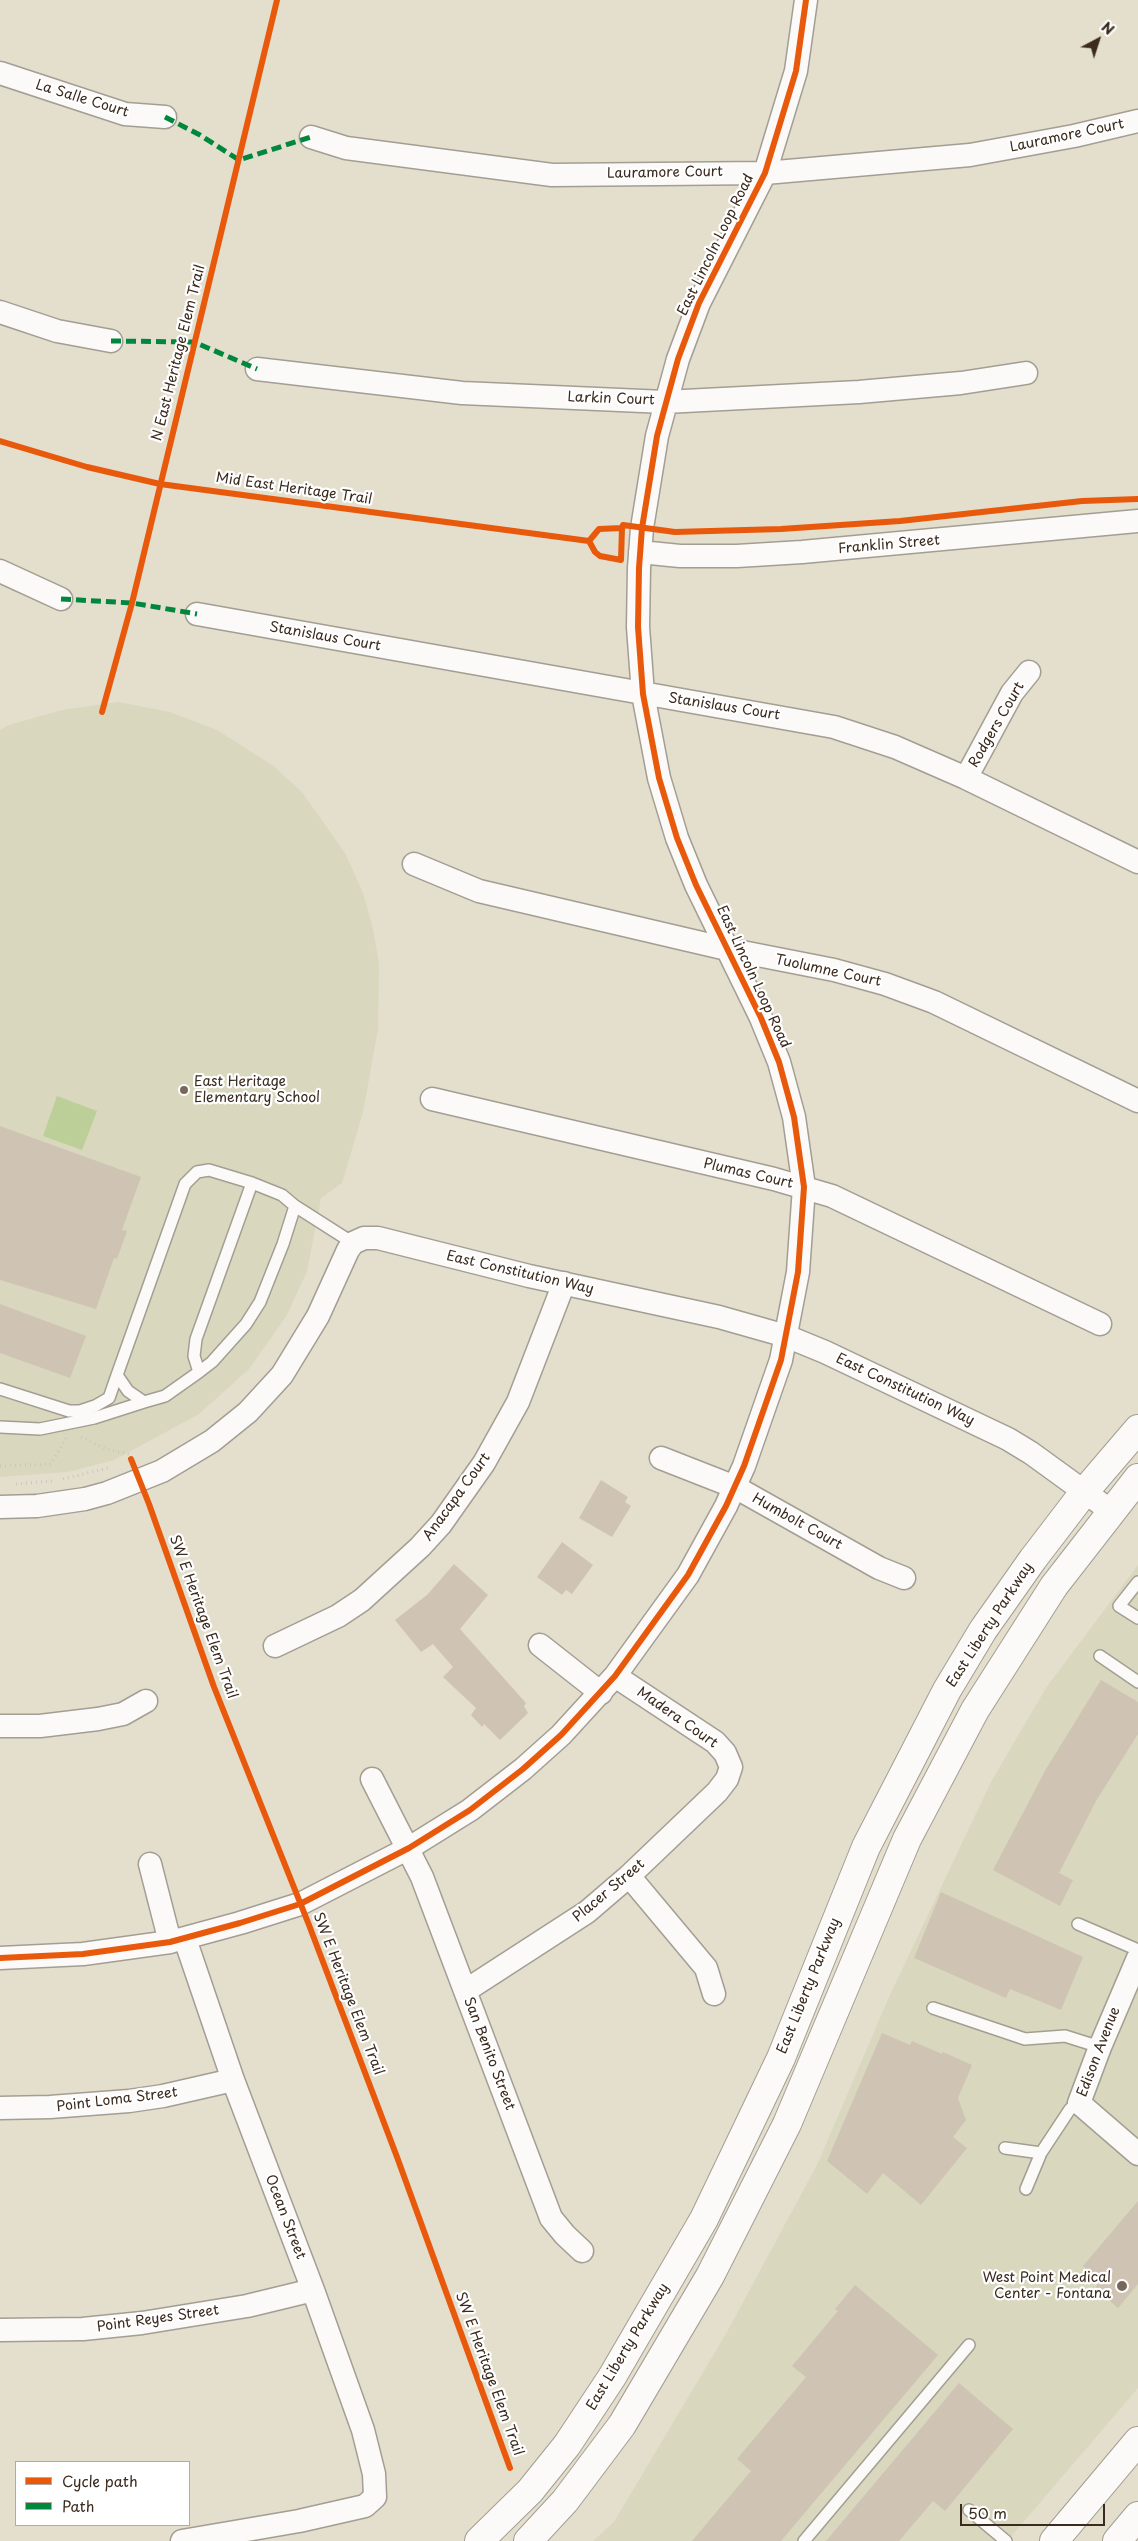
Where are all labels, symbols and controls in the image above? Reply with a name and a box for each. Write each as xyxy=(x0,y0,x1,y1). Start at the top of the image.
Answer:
north arrow xyxy=(1073,15,1123,65)
text: N xyxy=(1097,17,1119,40)
street label: La Salle Court xyxy=(33,77,131,121)
street label: Lauramore Court xyxy=(1009,116,1125,156)
street label: Lauramore Court xyxy=(607,164,723,182)
street label: East Lincoln Loop Road xyxy=(674,171,758,319)
street label: N East Heritage Elem Trail xyxy=(149,263,209,443)
street label: Larkin Court xyxy=(567,389,655,409)
street label: Mid East Heritage Trail xyxy=(215,470,373,508)
street label: Franklin Street xyxy=(837,532,941,558)
street label: Stanislaus Court xyxy=(268,619,382,655)
street label: Rodgers Court xyxy=(966,679,1028,771)
street label: Stanislaus Court xyxy=(667,690,781,724)
street label: East Lincoln Loop Road xyxy=(713,903,793,1051)
street label: Tuolumne Court xyxy=(773,952,883,990)
place label: East Heritage Elementary School xyxy=(194,1074,320,1106)
marker: East Heritage Elementary School xyxy=(178,1084,190,1096)
street label: Plumas Court xyxy=(701,1156,795,1192)
street label: East Constitution Way xyxy=(445,1248,595,1298)
street label: East Constitution Way xyxy=(833,1351,977,1429)
street label: Anacapa Court xyxy=(420,1450,494,1544)
street label: Humbolt Court xyxy=(749,1490,845,1554)
street label: SW E Heritage Elem Trail xyxy=(166,1533,240,1701)
street label: East Liberty Parkway xyxy=(943,1560,1037,1690)
street label: Madera Court xyxy=(633,1684,721,1752)
street label: Placer Street xyxy=(570,1856,648,1926)
street label: SW E Heritage Elem Trail xyxy=(309,1910,387,2078)
street label: East Liberty Parkway xyxy=(774,1916,844,2056)
street label: San Benito Street xyxy=(460,1995,518,2113)
street label: Edison Avenue xyxy=(1074,2005,1124,2099)
street label: Point Loma Street xyxy=(56,2084,178,2116)
street label: Ocean Street xyxy=(261,2172,309,2262)
place label: West Point Medical Center - Fontana xyxy=(982,2270,1111,2302)
marker: West Point Medical Center - Fontana xyxy=(1115,2279,1129,2293)
street label: East Liberty Parkway xyxy=(583,2280,673,2414)
street label: SW E Heritage Elem Trail xyxy=(452,2290,526,2458)
street label: Point Reyes Street xyxy=(96,2302,220,2336)
legend xyxy=(15,2461,190,2526)
text: Cycle path xyxy=(62,2469,138,2492)
text: Path xyxy=(62,2494,94,2517)
scale bar xyxy=(963,2494,1108,2526)
text: 50 m xyxy=(968,2501,1007,2524)

